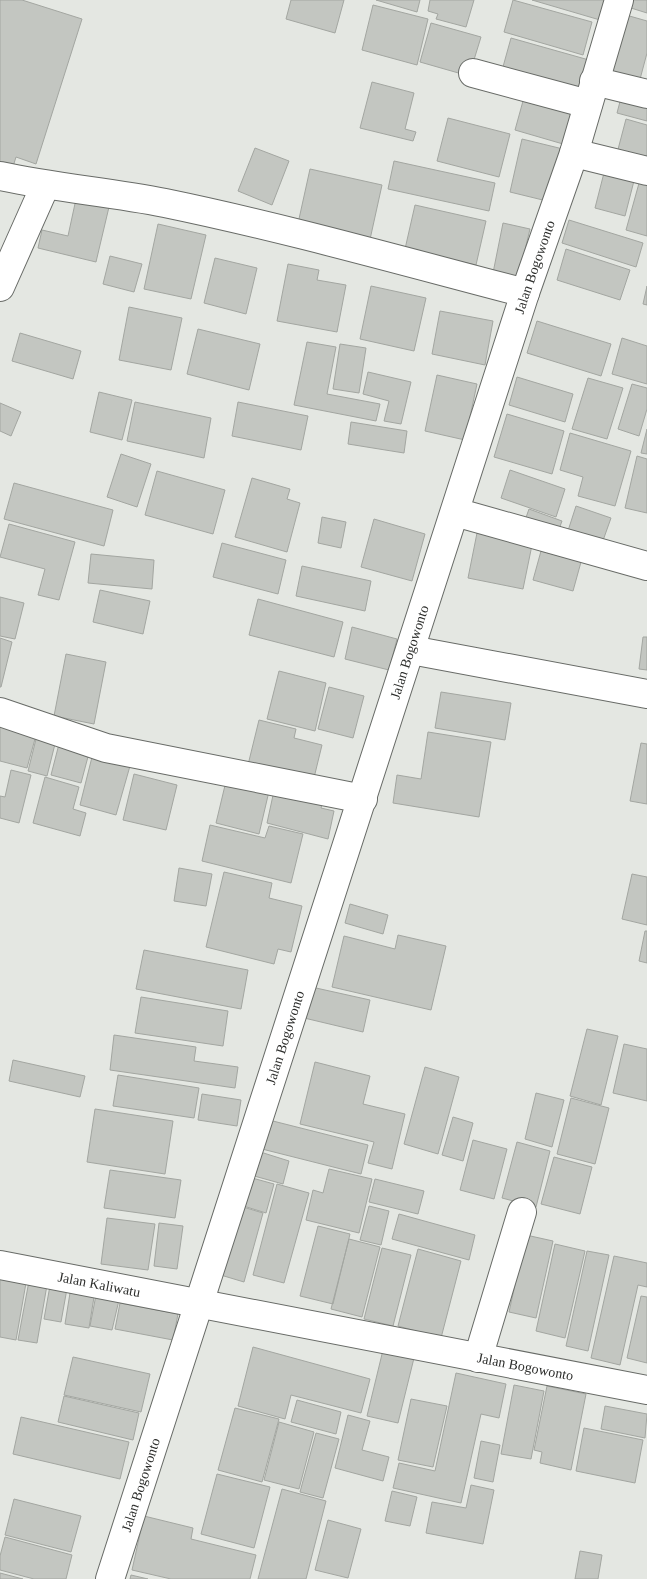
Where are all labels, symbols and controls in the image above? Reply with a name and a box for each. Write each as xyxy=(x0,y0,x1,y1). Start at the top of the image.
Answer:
street label: Jalan Bogowonto xyxy=(512,218,558,316)
street label: Jalan Bogowonto xyxy=(387,603,432,701)
street label: Jalan Bogowonto xyxy=(263,989,307,1086)
street label: Jalan Kaliwatu xyxy=(57,1269,142,1300)
street label: Jalan Bogowonto xyxy=(476,1350,575,1384)
street label: Jalan Bogowonto xyxy=(119,1436,163,1534)

